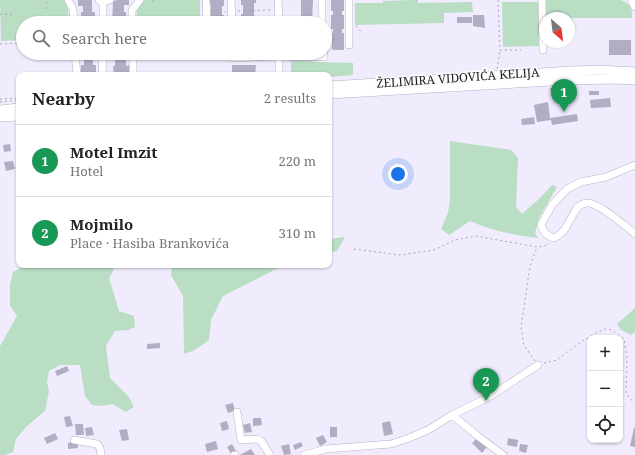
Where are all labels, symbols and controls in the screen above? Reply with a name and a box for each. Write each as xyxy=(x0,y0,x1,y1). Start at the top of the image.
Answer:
north arrow xyxy=(539,12,575,48)
search box xyxy=(16,16,332,60)
icon: search xyxy=(30,27,52,49)
text: Search here xyxy=(62,28,147,48)
street label: ŽELIMIRA VIDOVIĆA KELIJA xyxy=(376,63,541,92)
pin: 1 xyxy=(551,79,577,112)
text: Nearby xyxy=(32,87,95,110)
text: 2 results xyxy=(264,89,316,107)
text: Motel Imzit xyxy=(70,142,157,162)
text: 1 xyxy=(41,152,49,170)
text: 220 m xyxy=(279,152,316,170)
text: Hotel xyxy=(70,162,103,180)
your location xyxy=(388,164,408,184)
text: Mojmilo xyxy=(70,214,133,234)
text: 2 xyxy=(41,224,49,242)
text: 310 m xyxy=(279,224,316,242)
text: Place · Hasiba Brankovića xyxy=(70,234,229,252)
map controls xyxy=(587,335,623,443)
button: + xyxy=(587,335,623,371)
pin: 2 xyxy=(473,368,499,401)
button: − xyxy=(587,371,623,407)
button: locate xyxy=(587,407,623,443)

